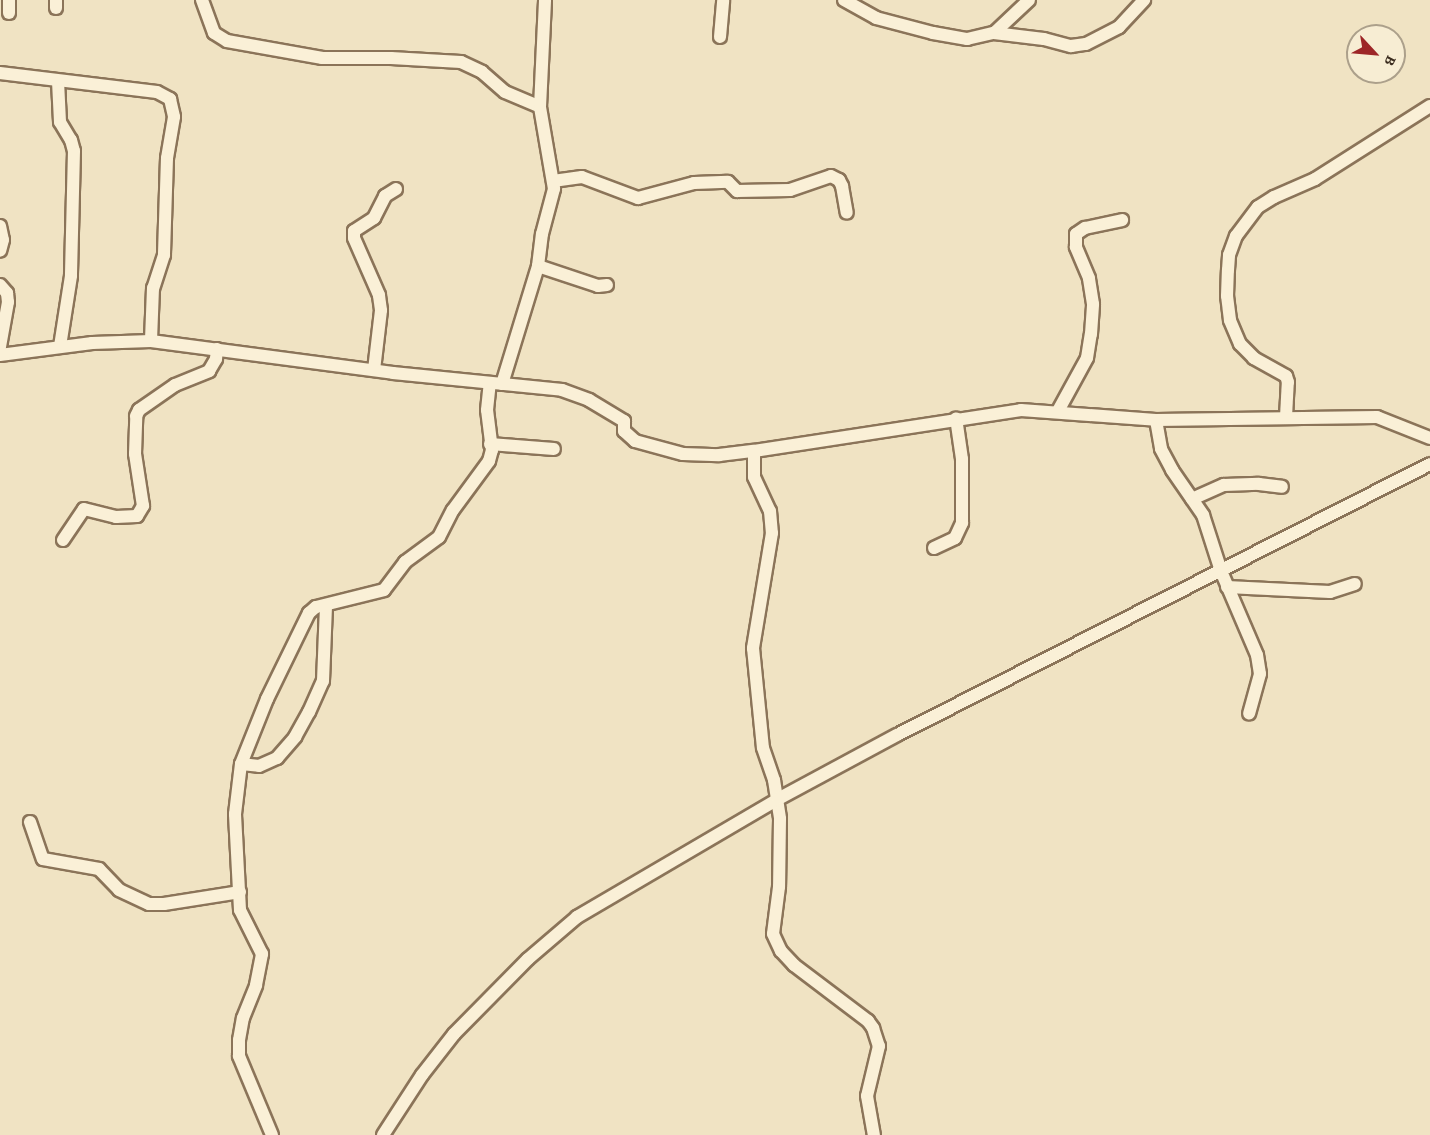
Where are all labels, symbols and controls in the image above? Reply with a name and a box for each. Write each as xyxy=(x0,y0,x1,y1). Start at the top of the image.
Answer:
north arrow xyxy=(1346,24,1406,84)
text: B xyxy=(1381,53,1401,69)

